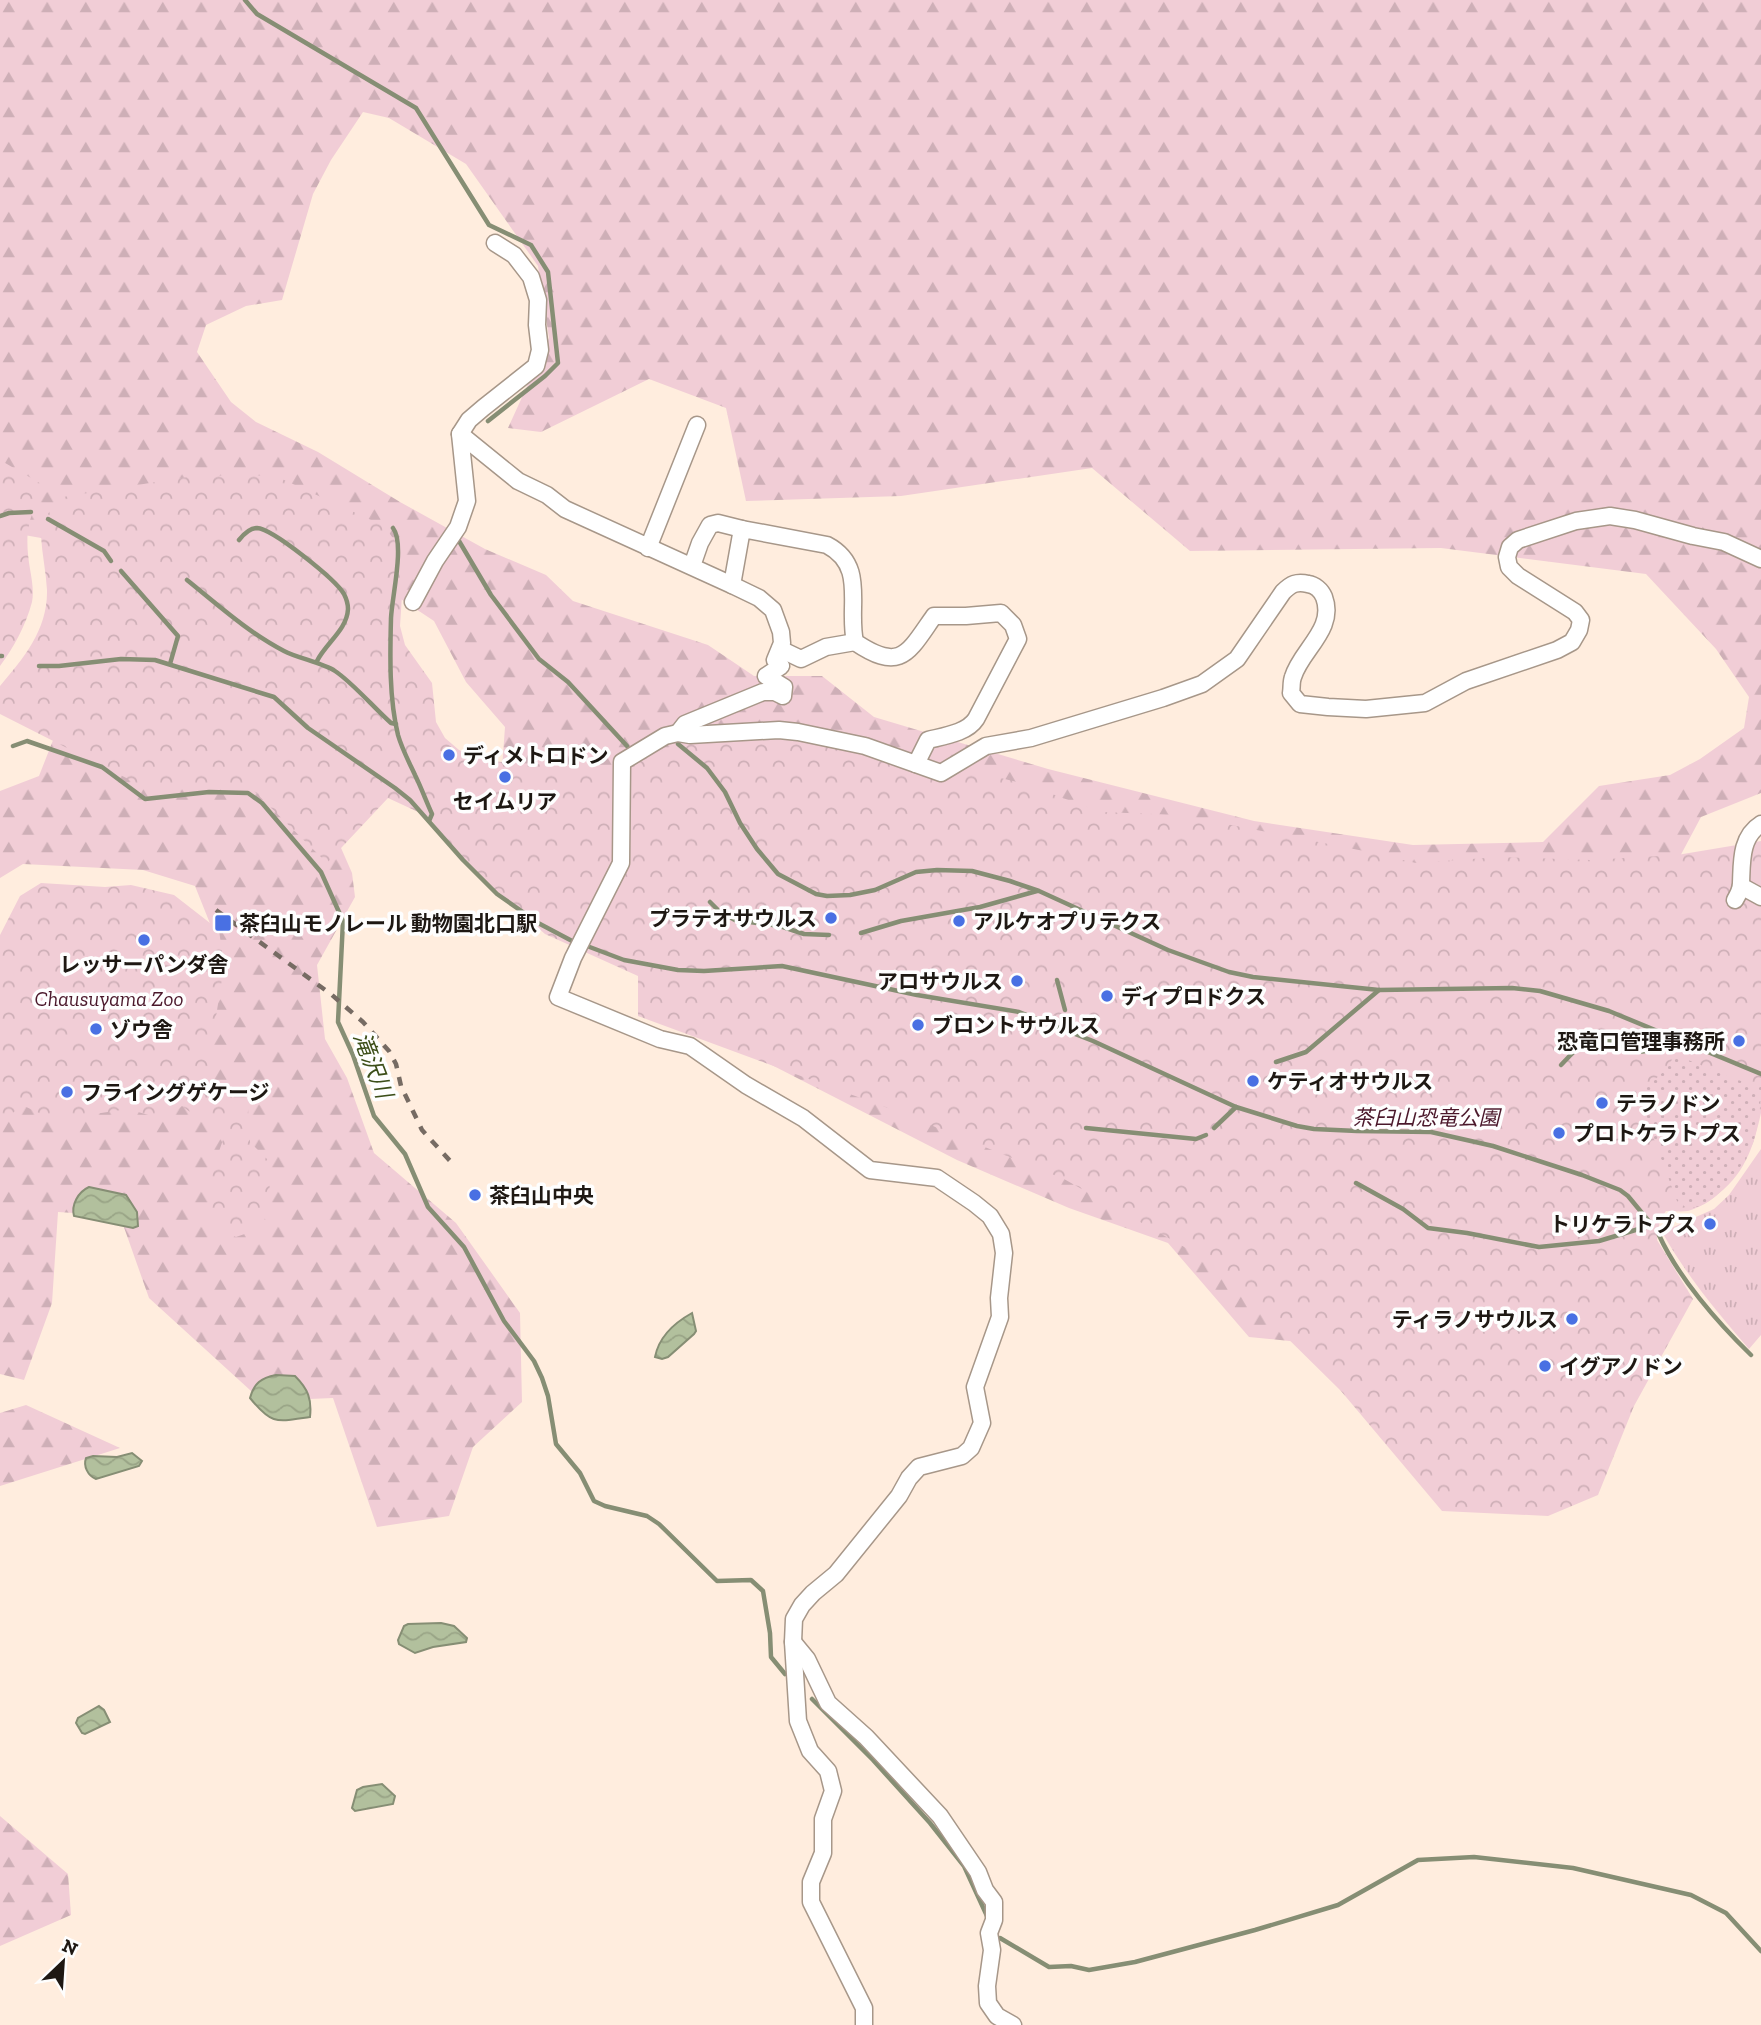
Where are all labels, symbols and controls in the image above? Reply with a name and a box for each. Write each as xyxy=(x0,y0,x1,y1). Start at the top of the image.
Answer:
place label: ディメトロドン xyxy=(463,743,609,768)
marker: ディメトロドン xyxy=(441,747,457,763)
marker: セイムリア xyxy=(497,769,513,785)
place label: セイムリア xyxy=(453,789,557,814)
place label: プラテオサウルス xyxy=(649,906,817,931)
place label: アルケオプリテクス xyxy=(973,909,1161,934)
marker: プラテオサウルス xyxy=(823,910,839,926)
place label: 茶臼山モノレール 動物園北口駅 xyxy=(239,911,537,936)
marker: 茶臼山モノレール 動物園北口駅 xyxy=(213,913,233,933)
marker: アルケオプリテクス xyxy=(951,913,967,929)
marker: レッサーパンダ舎 xyxy=(136,932,152,948)
place label: レッサーパンダ舎 xyxy=(60,952,228,977)
place label: アロサウルス xyxy=(877,969,1003,994)
marker: アロサウルス xyxy=(1009,973,1025,989)
place label: ディプロドクス xyxy=(1121,984,1266,1009)
park label: Chausuyama Zoo xyxy=(34,986,184,1011)
marker: ディプロドクス xyxy=(1099,988,1115,1004)
place label: ブロントサウルス xyxy=(932,1013,1100,1038)
place label: ゾウ舎 xyxy=(110,1017,173,1042)
marker: ブロントサウルス xyxy=(910,1017,926,1033)
marker: ゾウ舎 xyxy=(88,1021,104,1037)
water label: 滝沢川 xyxy=(348,1028,400,1105)
place label: 恐竜口管理事務所 xyxy=(1557,1029,1725,1054)
marker: 恐竜口管理事務所 xyxy=(1731,1033,1747,1049)
place label: ケティオサウルス xyxy=(1267,1069,1433,1094)
marker: ケティオサウルス xyxy=(1245,1073,1261,1089)
place label: フライングゲケージ xyxy=(81,1080,270,1105)
marker: フライングゲケージ xyxy=(59,1084,75,1100)
place label: テラノドン xyxy=(1616,1091,1721,1116)
marker: テラノドン xyxy=(1594,1095,1610,1111)
park label: 茶臼山恐竜公園 xyxy=(1353,1105,1502,1130)
place label: プロトケラトプス xyxy=(1573,1121,1741,1146)
marker: プロトケラトプス xyxy=(1551,1125,1567,1141)
place label: 茶臼山中央 xyxy=(489,1183,594,1208)
marker: 茶臼山中央 xyxy=(467,1187,483,1203)
place label: トリケラトプス xyxy=(1549,1212,1696,1237)
marker: トリケラトプス xyxy=(1702,1216,1718,1232)
place label: ティラノサウルス xyxy=(1392,1307,1558,1332)
marker: ティラノサウルス xyxy=(1564,1311,1580,1327)
place label: イグアノドン xyxy=(1559,1354,1683,1379)
marker: イグアノドン xyxy=(1537,1358,1553,1374)
north arrow xyxy=(28,1927,98,1997)
text: N xyxy=(59,1934,81,1961)

